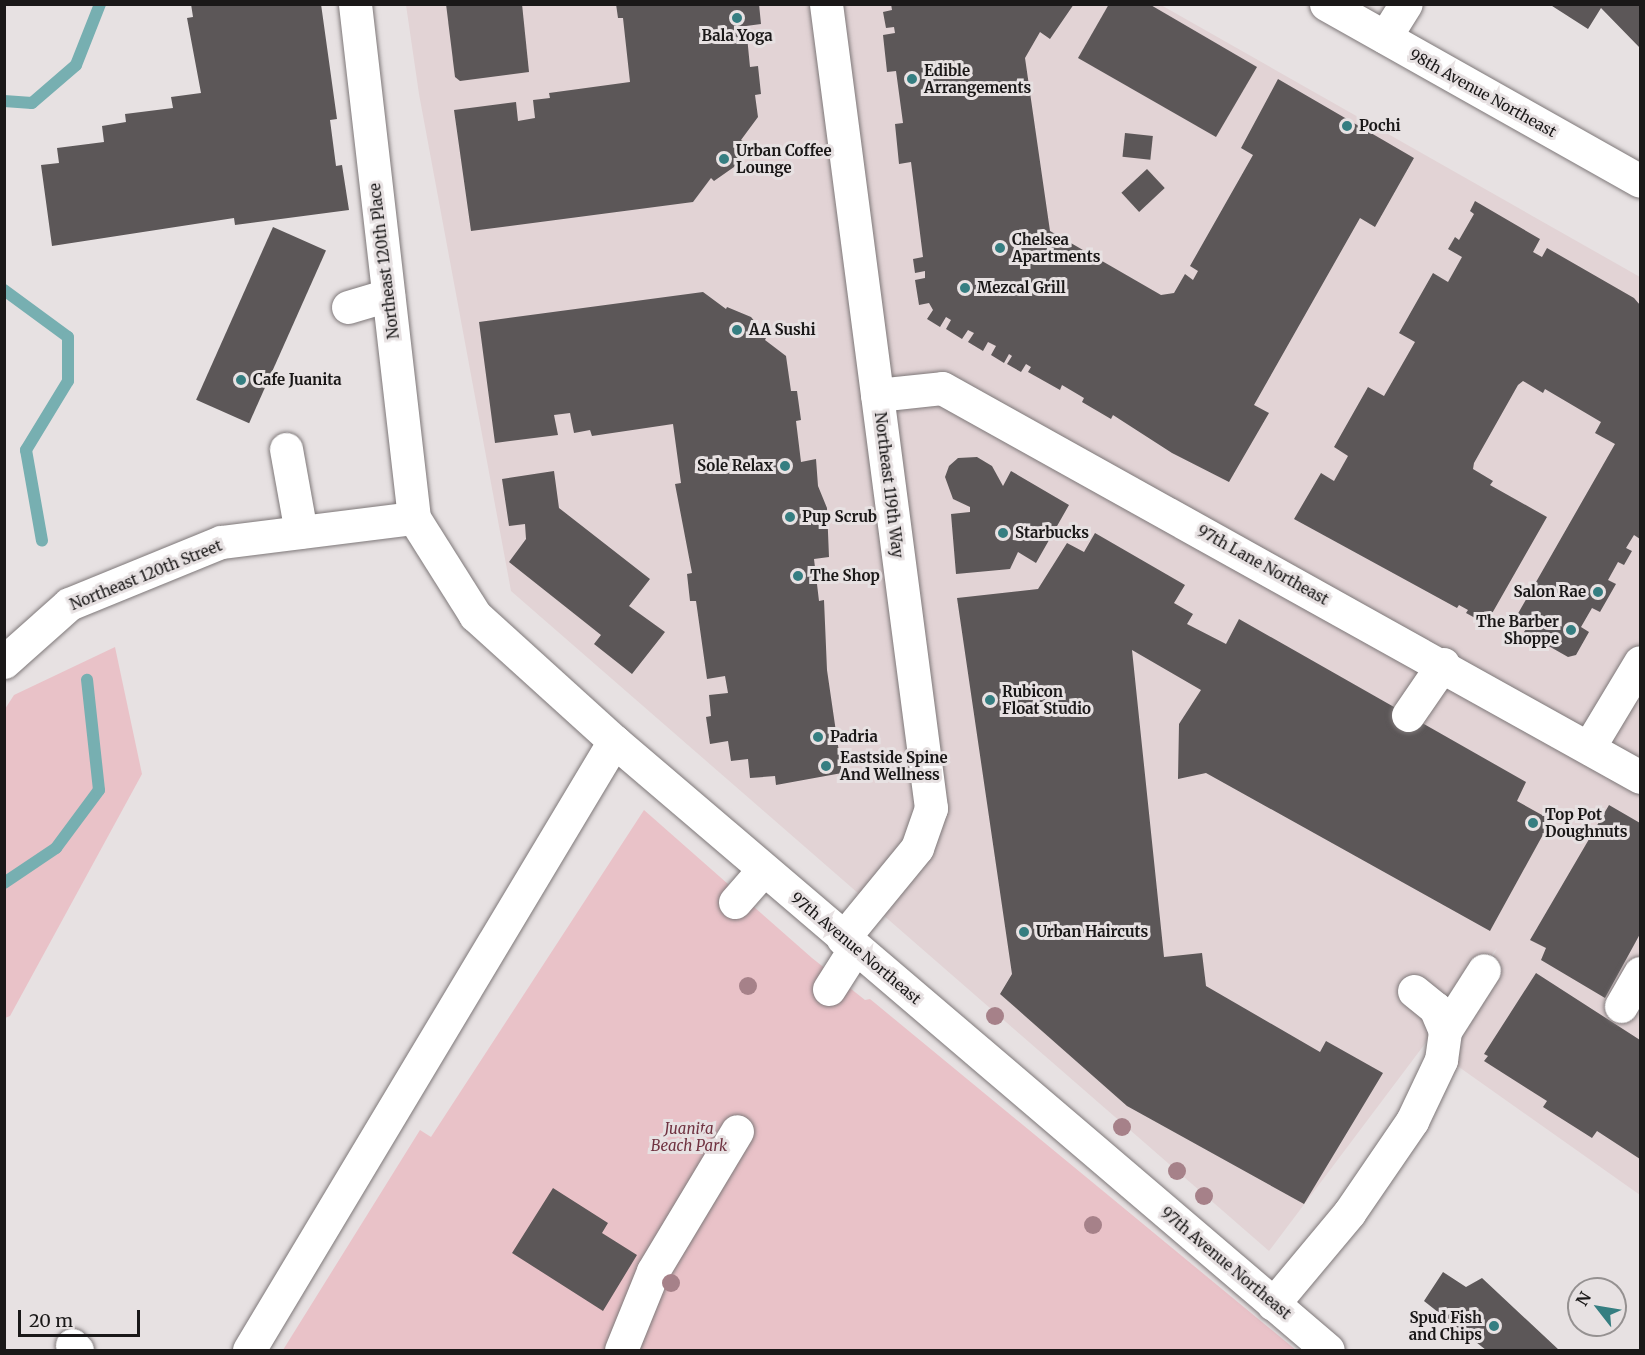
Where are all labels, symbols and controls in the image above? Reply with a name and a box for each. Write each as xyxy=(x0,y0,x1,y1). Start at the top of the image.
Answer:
marker: Bala Yoga xyxy=(730,11,744,25)
place label: Bala Yoga xyxy=(701,27,773,45)
street label: 98th Avenue Northeast xyxy=(1407,45,1559,141)
place label: Edible Arrangements xyxy=(924,61,1031,96)
marker: Edible Arrangements xyxy=(905,72,919,86)
place label: Pochi xyxy=(1359,117,1401,135)
marker: Pochi xyxy=(1340,119,1354,133)
place label: Urban Coffee Lounge xyxy=(736,141,832,176)
marker: Urban Coffee Lounge xyxy=(717,152,731,166)
street label: Northeast 120th Place xyxy=(366,182,402,340)
place label: Chelsea Apartments xyxy=(1012,230,1100,265)
marker: Chelsea Apartments xyxy=(993,241,1007,255)
place label: Mezcal Grill xyxy=(977,279,1066,297)
marker: Mezcal Grill xyxy=(958,281,972,295)
place label: AA Sushi xyxy=(749,321,816,339)
marker: AA Sushi xyxy=(730,323,744,337)
place label: Cafe Juanita xyxy=(253,371,342,389)
marker: Cafe Juanita xyxy=(234,373,248,387)
street label: Northeast 119th Way xyxy=(871,411,907,559)
place label: Sole Relax xyxy=(697,457,773,475)
marker: Sole Relax xyxy=(778,459,792,473)
place label: Pup Scrub xyxy=(802,508,877,526)
marker: Pup Scrub xyxy=(783,510,797,524)
street label: 97th Lane Northeast xyxy=(1194,521,1332,609)
place label: Starbucks xyxy=(1015,524,1089,542)
marker: Starbucks xyxy=(996,526,1010,540)
street label: Northeast 120th Street xyxy=(67,536,225,614)
place label: The Shop xyxy=(810,567,880,585)
marker: The Shop xyxy=(791,569,805,583)
place label: Salon Rae xyxy=(1513,583,1586,601)
marker: Salon Rae xyxy=(1591,585,1605,599)
place label: The Barber Shoppe xyxy=(1476,612,1559,647)
marker: The Barber Shoppe xyxy=(1564,623,1578,637)
place label: Rubicon Float Studio xyxy=(1002,682,1091,717)
marker: Rubicon Float Studio xyxy=(983,693,997,707)
place label: Padria xyxy=(830,728,878,746)
marker: Padria xyxy=(811,730,825,744)
place label: Eastside Spine And Wellness xyxy=(840,748,948,783)
marker: Eastside Spine And Wellness xyxy=(817,757,835,775)
place label: Top Pot Doughnuts xyxy=(1545,805,1627,840)
marker: Top Pot Doughnuts xyxy=(1526,816,1540,830)
street label: 97th Avenue Northeast xyxy=(787,888,925,1008)
place label: Urban Haircuts xyxy=(1036,923,1148,941)
marker: Urban Haircuts xyxy=(1017,925,1031,939)
park label: Juanita Beach Park xyxy=(651,1119,727,1154)
street label: 97th Avenue Northeast xyxy=(1157,1203,1295,1323)
north arrow xyxy=(1567,1277,1627,1337)
text: N xyxy=(1571,1288,1595,1309)
scale bar xyxy=(21,1298,142,1336)
place label: Spud Fish and Chips xyxy=(1409,1308,1482,1343)
text: 20 m xyxy=(29,1309,73,1332)
marker: Spud Fish and Chips xyxy=(1487,1319,1501,1333)

